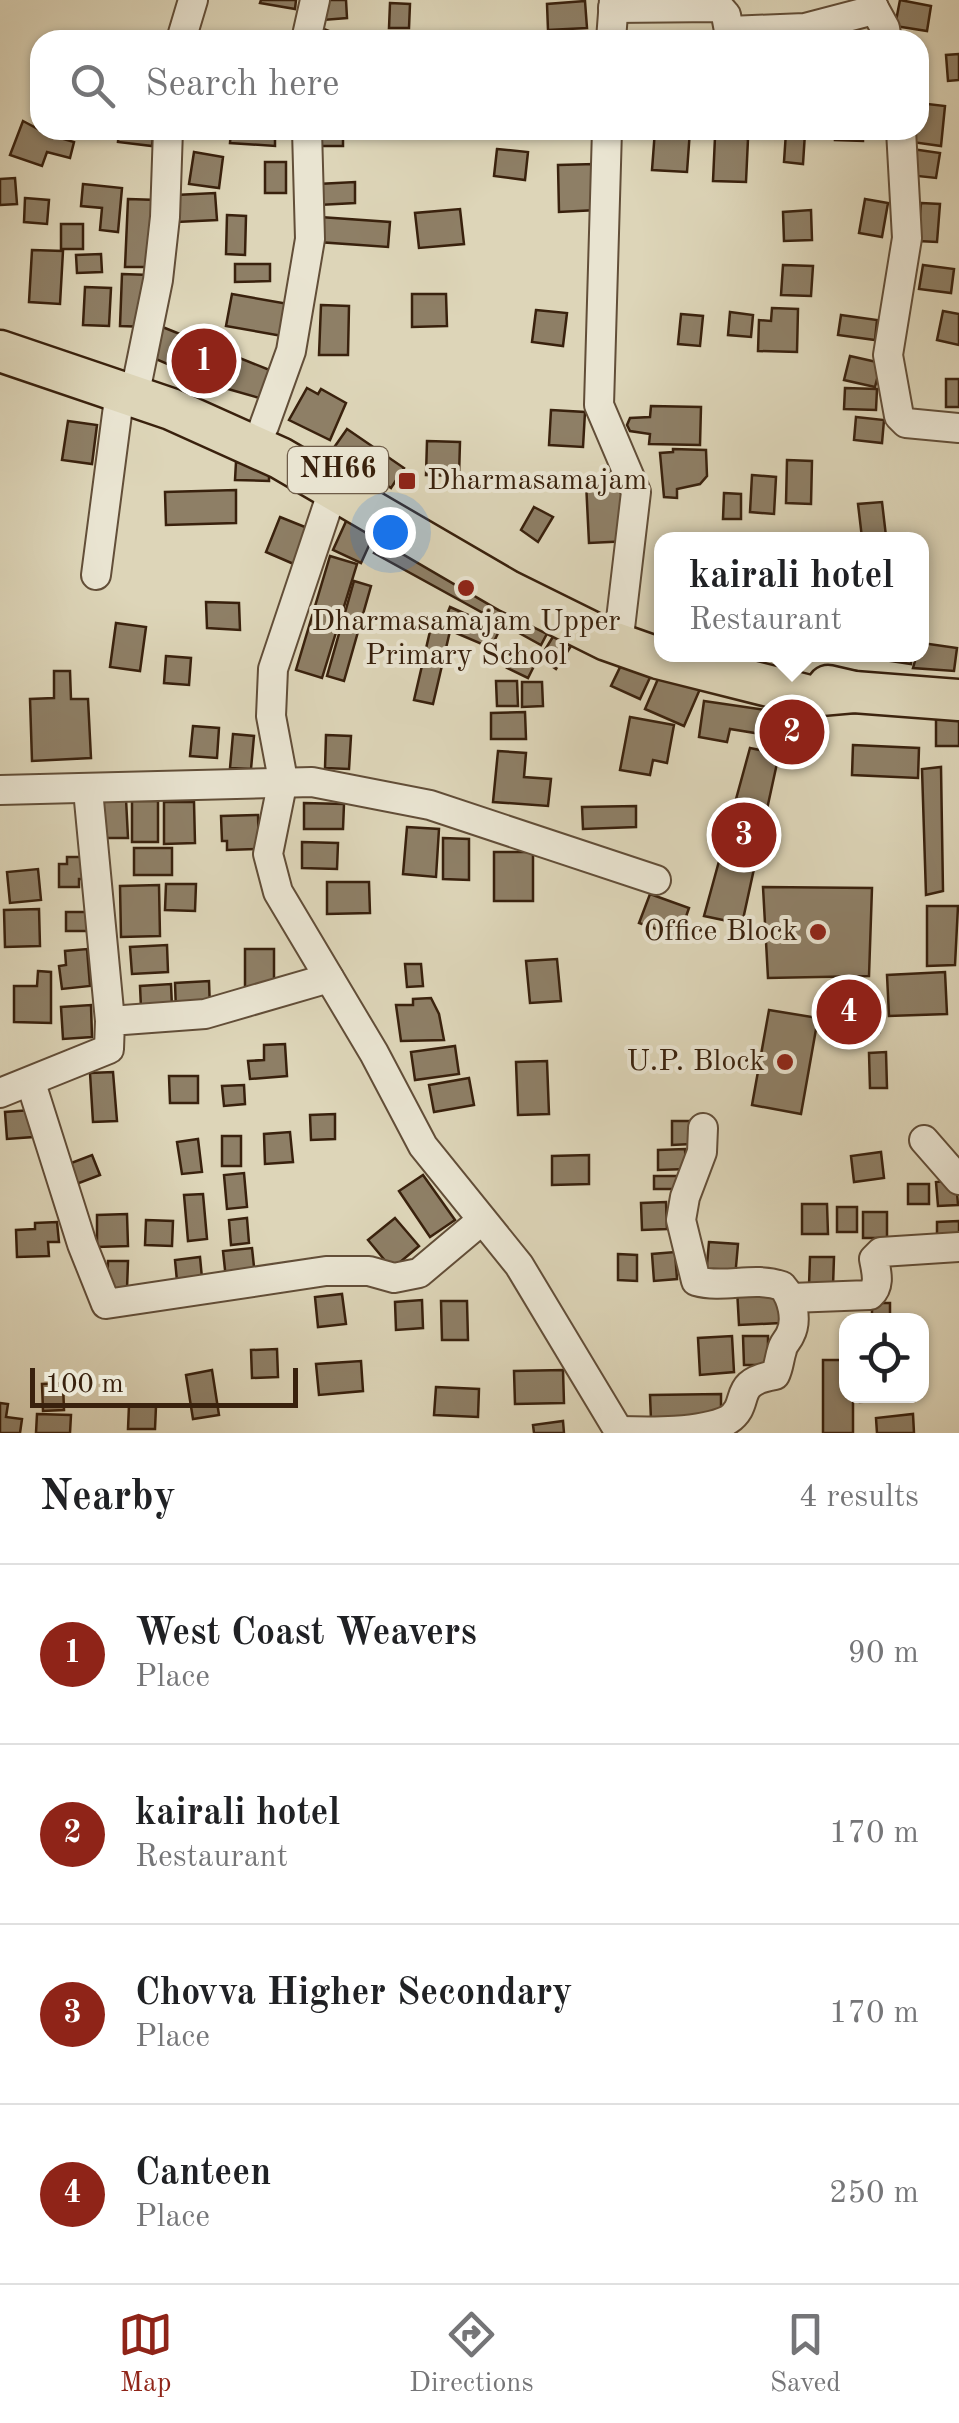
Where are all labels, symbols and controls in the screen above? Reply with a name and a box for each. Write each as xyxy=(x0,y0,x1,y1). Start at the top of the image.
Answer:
search box xyxy=(30,30,929,140)
icon: search xyxy=(65,58,120,113)
text: Search here xyxy=(145,66,340,104)
pin: 1 xyxy=(172,324,236,398)
road number: NH66 xyxy=(288,447,388,493)
place label: Dharmasamajam xyxy=(427,466,647,496)
marker: Dharmasamajam xyxy=(396,470,418,492)
your location xyxy=(365,507,416,558)
popup xyxy=(654,532,929,662)
text: kairali hotel xyxy=(689,558,894,596)
marker: Dharmasamajam Upper Primary School xyxy=(455,577,477,599)
text: Restaurant xyxy=(689,605,842,637)
place label: Dharmasamajam Upper Primary School xyxy=(311,607,621,671)
pin: 2 xyxy=(760,694,824,770)
pin: 3 xyxy=(712,798,776,872)
place label: Office Block xyxy=(644,917,798,947)
marker: Office Block xyxy=(807,921,829,943)
pin: 4 xyxy=(816,974,882,1050)
place label: U.P. Block xyxy=(626,1047,765,1077)
marker: U.P. Block xyxy=(774,1051,796,1073)
map controls xyxy=(839,1313,929,1403)
button: locate xyxy=(839,1313,929,1403)
scale bar xyxy=(30,1363,298,1408)
text: 100 m xyxy=(45,1371,124,1399)
text: Nearby xyxy=(40,1477,176,1519)
text: 4 results xyxy=(799,1482,919,1514)
text: West Coast Weavers xyxy=(135,1615,477,1653)
text: 1 xyxy=(63,1638,82,1670)
text: 90 m xyxy=(848,1638,919,1670)
text: Place xyxy=(135,1662,210,1694)
text: kairali hotel xyxy=(135,1795,340,1833)
text: 2 xyxy=(63,1818,82,1850)
text: 170 m xyxy=(829,1818,919,1850)
text: Restaurant xyxy=(135,1842,288,1874)
text: Chovva Higher Secondary xyxy=(135,1975,572,2013)
text: 3 xyxy=(63,1998,82,2030)
text: 170 m xyxy=(829,1998,919,2030)
text: Place xyxy=(135,2022,210,2054)
text: Canteen xyxy=(135,2155,271,2193)
text: 4 xyxy=(63,2178,82,2210)
text: 250 m xyxy=(829,2178,919,2210)
text: Place xyxy=(135,2202,210,2234)
tab: Map xyxy=(118,2307,173,2402)
tab: Directions xyxy=(409,2307,534,2402)
tab: Saved xyxy=(770,2307,841,2402)

